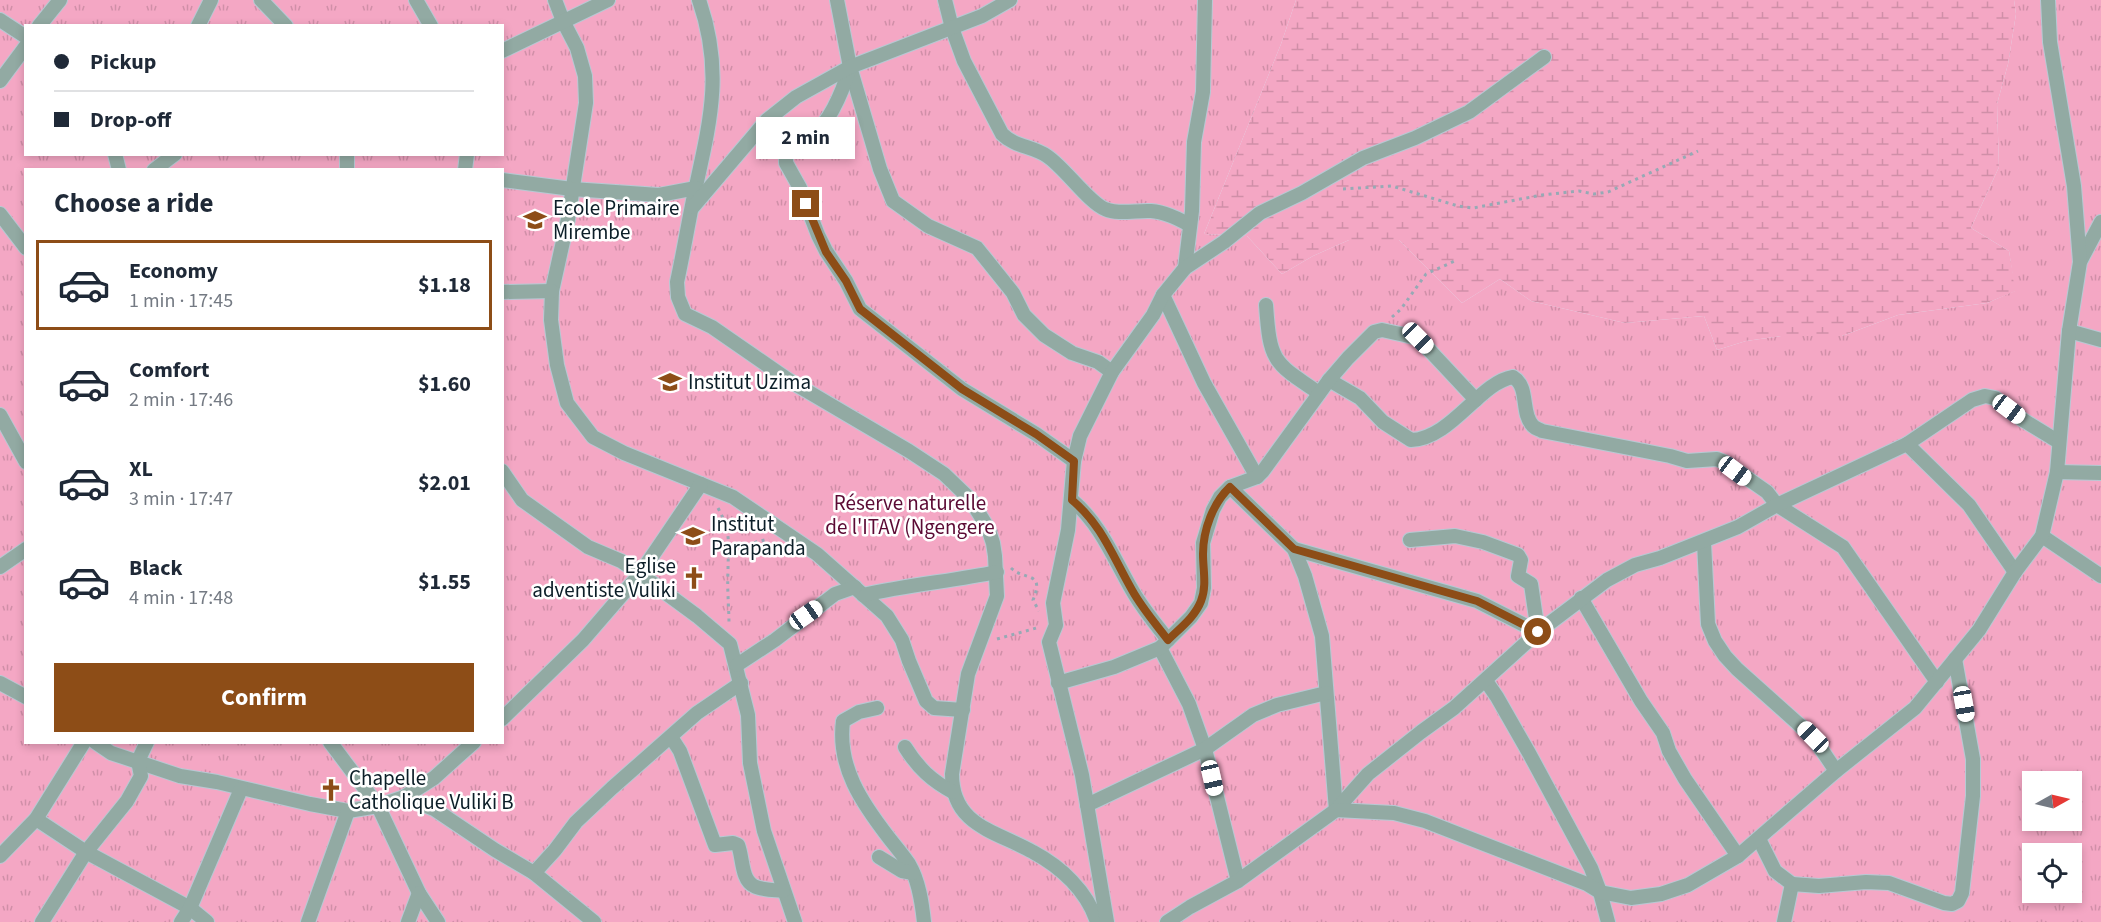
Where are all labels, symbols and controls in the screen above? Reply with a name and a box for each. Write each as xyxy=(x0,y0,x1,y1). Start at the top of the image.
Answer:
text: Pickup xyxy=(90,46,156,78)
text: Drop-off xyxy=(90,104,171,136)
callout: 2 min xyxy=(756,117,856,159)
text: 2 min xyxy=(781,124,830,152)
text: Choose a ride xyxy=(54,184,214,223)
route end xyxy=(792,190,819,217)
place label: Ecole Primaire Mirembe xyxy=(553,193,679,247)
school or university icon: Ecole Primaire Mirembe xyxy=(522,207,548,233)
text: Economy xyxy=(129,255,218,287)
icon: car xyxy=(57,258,111,312)
text: $1.18 xyxy=(418,269,471,301)
text: 1 min · 17:45 xyxy=(129,287,233,315)
car xyxy=(1399,319,1437,357)
text: Comfort xyxy=(129,354,210,386)
icon: car xyxy=(57,357,111,411)
place label: Institut Uzima xyxy=(688,367,811,397)
text: $1.60 xyxy=(418,368,471,400)
school or university icon: Institut Uzima xyxy=(657,369,683,395)
text: 2 min · 17:46 xyxy=(129,386,233,414)
car xyxy=(1989,391,2029,427)
text: XL xyxy=(129,453,153,485)
car xyxy=(1715,453,1755,489)
icon: car xyxy=(57,456,111,510)
text: $2.01 xyxy=(418,467,471,499)
text: 3 min · 17:47 xyxy=(129,485,233,513)
park label: Réserve naturelle de l'ITAV (Ngengere xyxy=(825,488,995,542)
place label: Institut Parapanda xyxy=(711,509,806,563)
school or university icon: Institut Parapanda xyxy=(680,523,706,549)
place label: Eglise adventiste Vuliki xyxy=(532,551,676,605)
text: Black xyxy=(129,552,183,584)
icon: car xyxy=(57,555,111,609)
church icon: Eglise adventiste Vuliki xyxy=(681,565,707,591)
text: $1.55 xyxy=(418,566,471,598)
text: 4 min · 17:48 xyxy=(129,584,233,612)
car xyxy=(786,597,826,633)
route start xyxy=(1524,618,1551,645)
button: Confirm xyxy=(54,663,474,732)
car xyxy=(1952,685,1976,723)
car xyxy=(1794,718,1832,756)
car xyxy=(1199,758,1225,798)
place label: Chapelle Catholique Vuliki B xyxy=(349,763,514,817)
north arrow xyxy=(2022,771,2082,831)
map controls xyxy=(2022,771,2082,903)
church icon: Chapelle Catholique Vuliki B xyxy=(318,777,344,803)
button: locate xyxy=(2022,843,2082,903)

